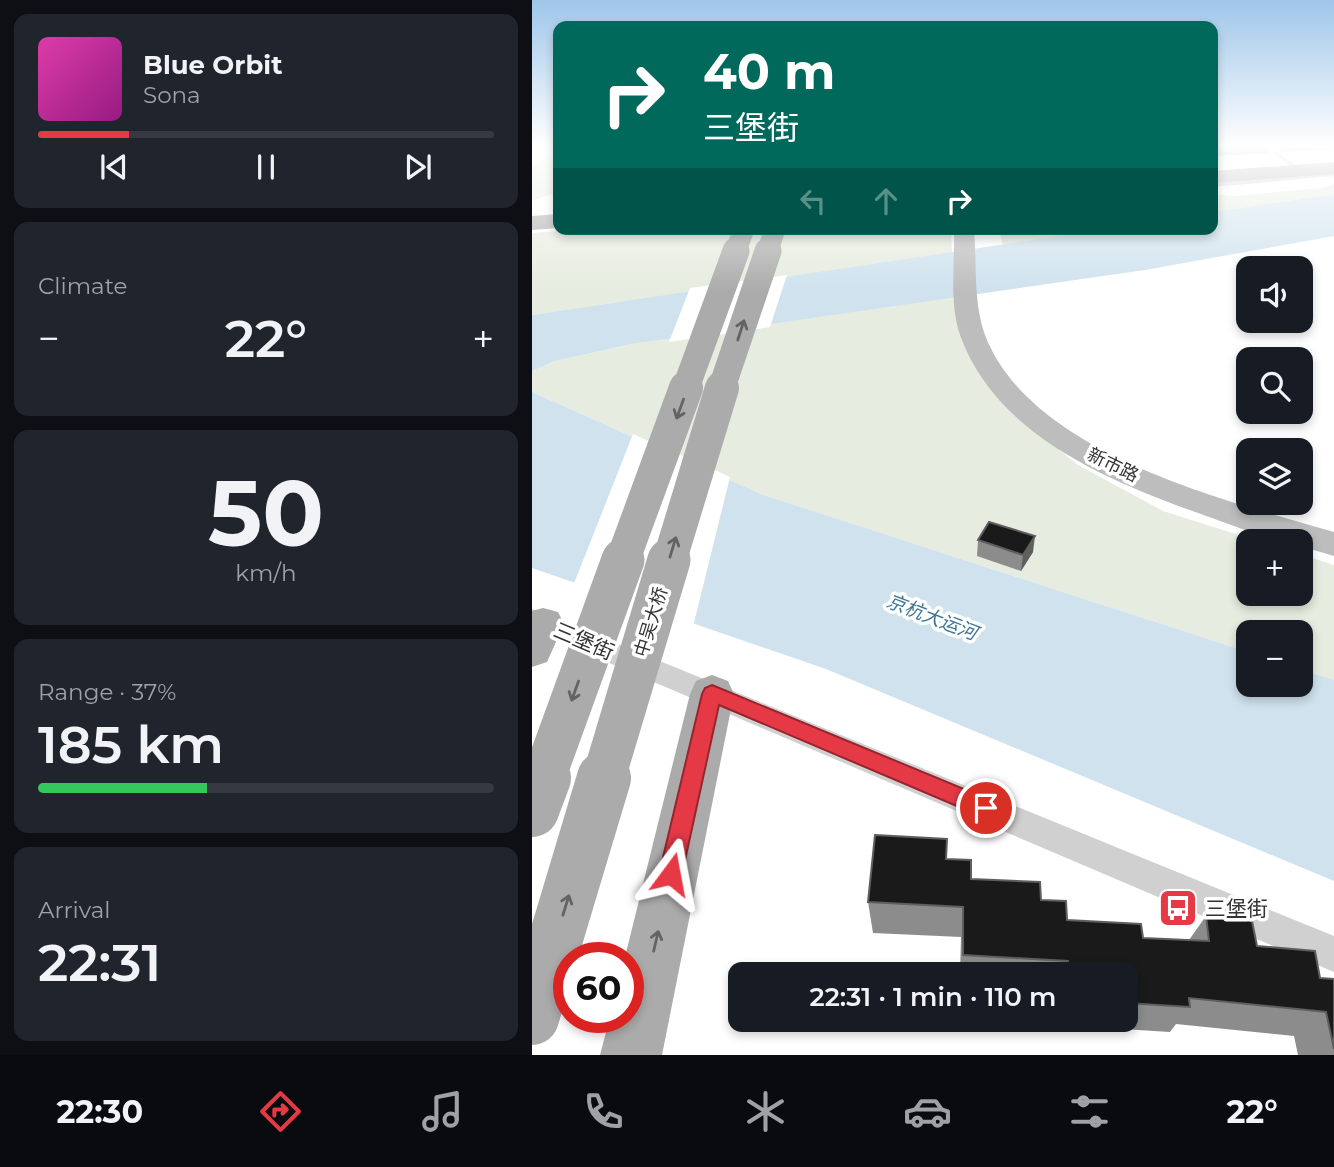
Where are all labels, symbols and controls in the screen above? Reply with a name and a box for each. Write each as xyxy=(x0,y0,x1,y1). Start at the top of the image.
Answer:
text: 40 m xyxy=(703,42,835,101)
text: Blue Orbit xyxy=(143,49,282,81)
icon: right xyxy=(588,49,679,140)
text: Sona xyxy=(143,81,201,109)
text: 三堡街 xyxy=(703,108,799,147)
icon: previous xyxy=(95,148,133,186)
icon: pause xyxy=(247,148,285,186)
icon: next xyxy=(399,148,437,186)
icon: left xyxy=(794,182,832,220)
icon: ahead xyxy=(867,182,905,220)
icon: right xyxy=(940,182,978,220)
map controls xyxy=(1236,256,1313,697)
button: sound xyxy=(1236,256,1313,333)
text: Climate xyxy=(38,272,127,300)
text: 22° xyxy=(225,307,307,370)
text: − xyxy=(38,315,60,362)
text: + xyxy=(472,315,494,362)
one-way arrow xyxy=(736,319,749,341)
button: search xyxy=(1236,347,1313,424)
one-way arrow xyxy=(672,397,685,419)
button: layers xyxy=(1236,438,1313,515)
street label: 新市路 xyxy=(1084,443,1142,487)
text: 50 xyxy=(208,458,324,569)
button: + xyxy=(1236,529,1313,606)
one-way arrow xyxy=(668,536,681,558)
text: km/h xyxy=(235,559,297,587)
street label: 中吴大桥 xyxy=(630,584,672,660)
water label: 京杭大运河 xyxy=(884,589,984,646)
street label: 三堡街 xyxy=(550,617,618,665)
button: − xyxy=(1236,620,1313,697)
text: Range · 37% xyxy=(38,678,176,706)
one-way arrow xyxy=(568,680,581,702)
text: 185 km xyxy=(38,713,224,776)
pin xyxy=(956,778,1016,838)
icon: arrive xyxy=(967,789,1005,827)
position arrow xyxy=(634,837,708,911)
bus stop icon: 三堡街 xyxy=(1157,887,1199,929)
one-way arrow xyxy=(560,895,573,917)
text: Arrival xyxy=(38,896,111,924)
place label: 三堡街 xyxy=(1205,896,1268,921)
one-way arrow xyxy=(651,930,664,952)
text: 22:31 xyxy=(38,931,161,994)
speed limit sign: 60 xyxy=(553,942,644,1033)
text: 22:31 · 1 min · 110 m xyxy=(810,981,1056,1013)
icon: directions xyxy=(256,1087,305,1136)
icon: music xyxy=(418,1087,467,1136)
icon: phone xyxy=(579,1087,628,1136)
icon: climate xyxy=(741,1087,790,1136)
icon: car xyxy=(903,1087,952,1136)
icon: filters xyxy=(1065,1087,1114,1136)
text: 22:30 xyxy=(56,1092,143,1131)
text: 22° xyxy=(1226,1092,1278,1131)

